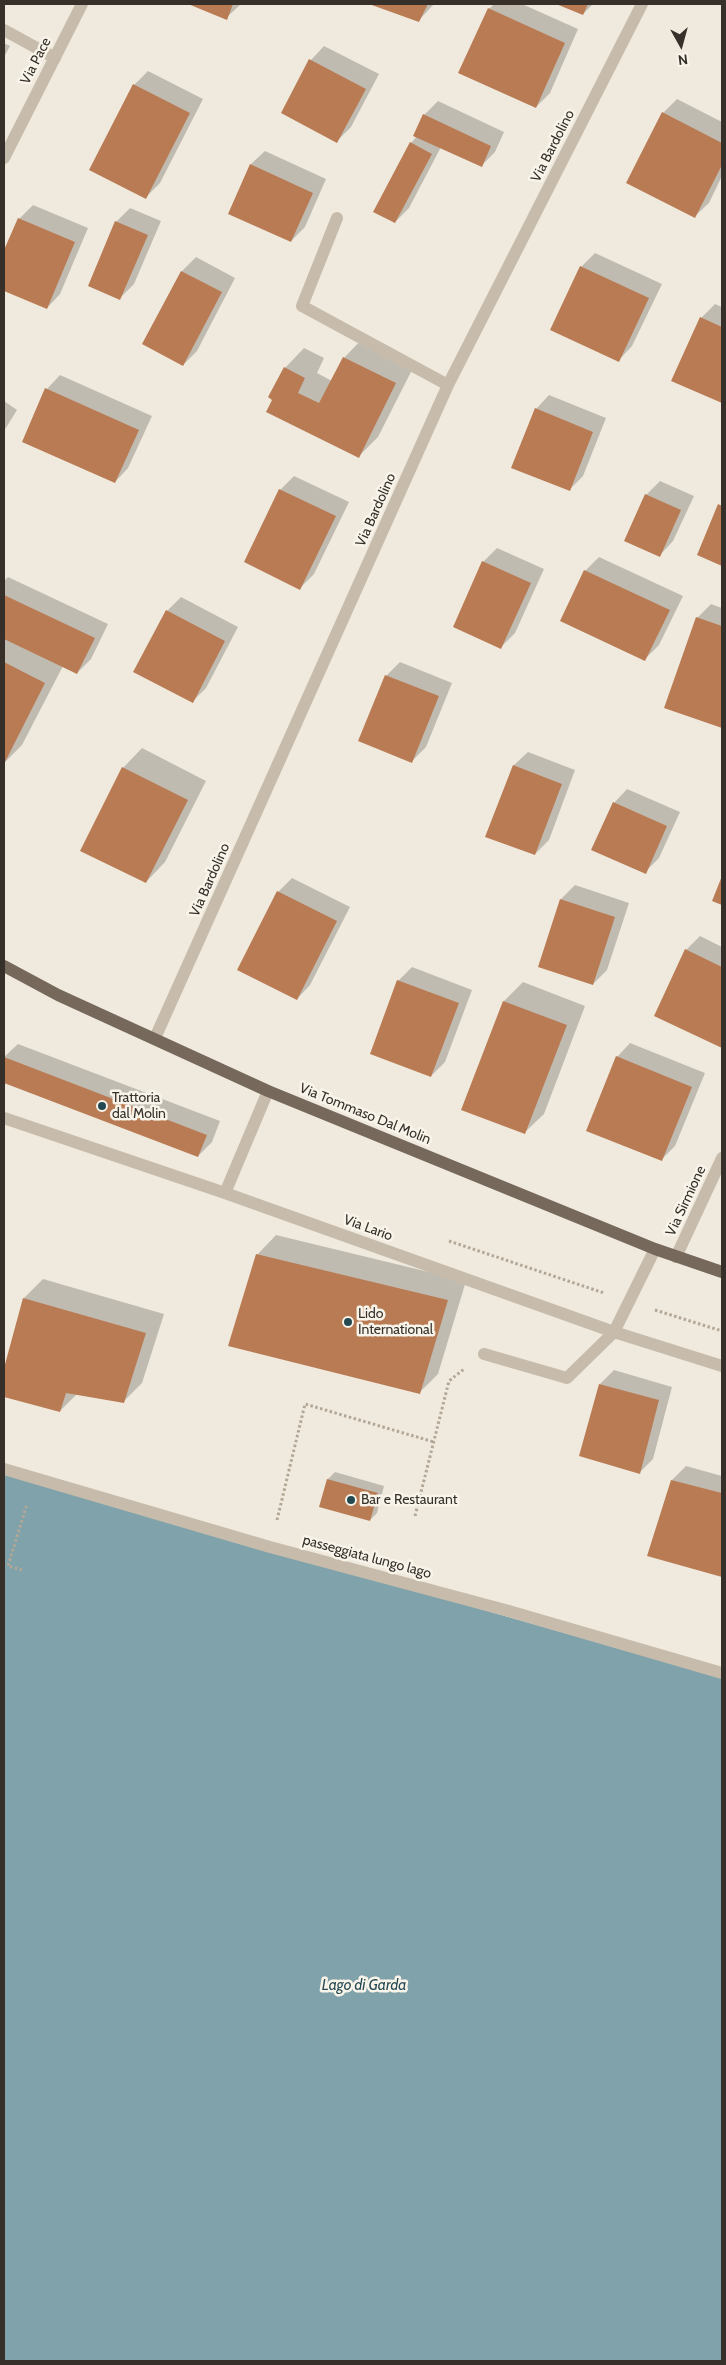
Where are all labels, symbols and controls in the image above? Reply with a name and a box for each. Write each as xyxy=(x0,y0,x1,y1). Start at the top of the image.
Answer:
north arrow xyxy=(656,20,706,70)
street label: Via Pace xyxy=(17,35,55,87)
text: N xyxy=(677,50,689,69)
street label: Via Bardolino xyxy=(528,107,578,185)
street label: Via Bardolino xyxy=(352,471,400,549)
street label: Via Bardolino xyxy=(186,841,234,919)
street label: Via Tommaso Dal Molin xyxy=(297,1080,433,1148)
place label: Trattoria dal Molin xyxy=(112,1090,166,1122)
marker: Trattoria dal Molin xyxy=(96,1100,108,1112)
street label: Via Sirmione xyxy=(662,1163,710,1239)
street label: Via Lario xyxy=(341,1211,395,1245)
place label: Lido International xyxy=(358,1306,433,1338)
marker: Lido International xyxy=(342,1316,354,1328)
place label: Bar e Restaurant xyxy=(361,1492,457,1508)
marker: Bar e Restaurant xyxy=(345,1494,357,1506)
street label: passeggiata lungo lago xyxy=(301,1532,433,1582)
water label: Lago di Garda xyxy=(322,1977,406,1995)

